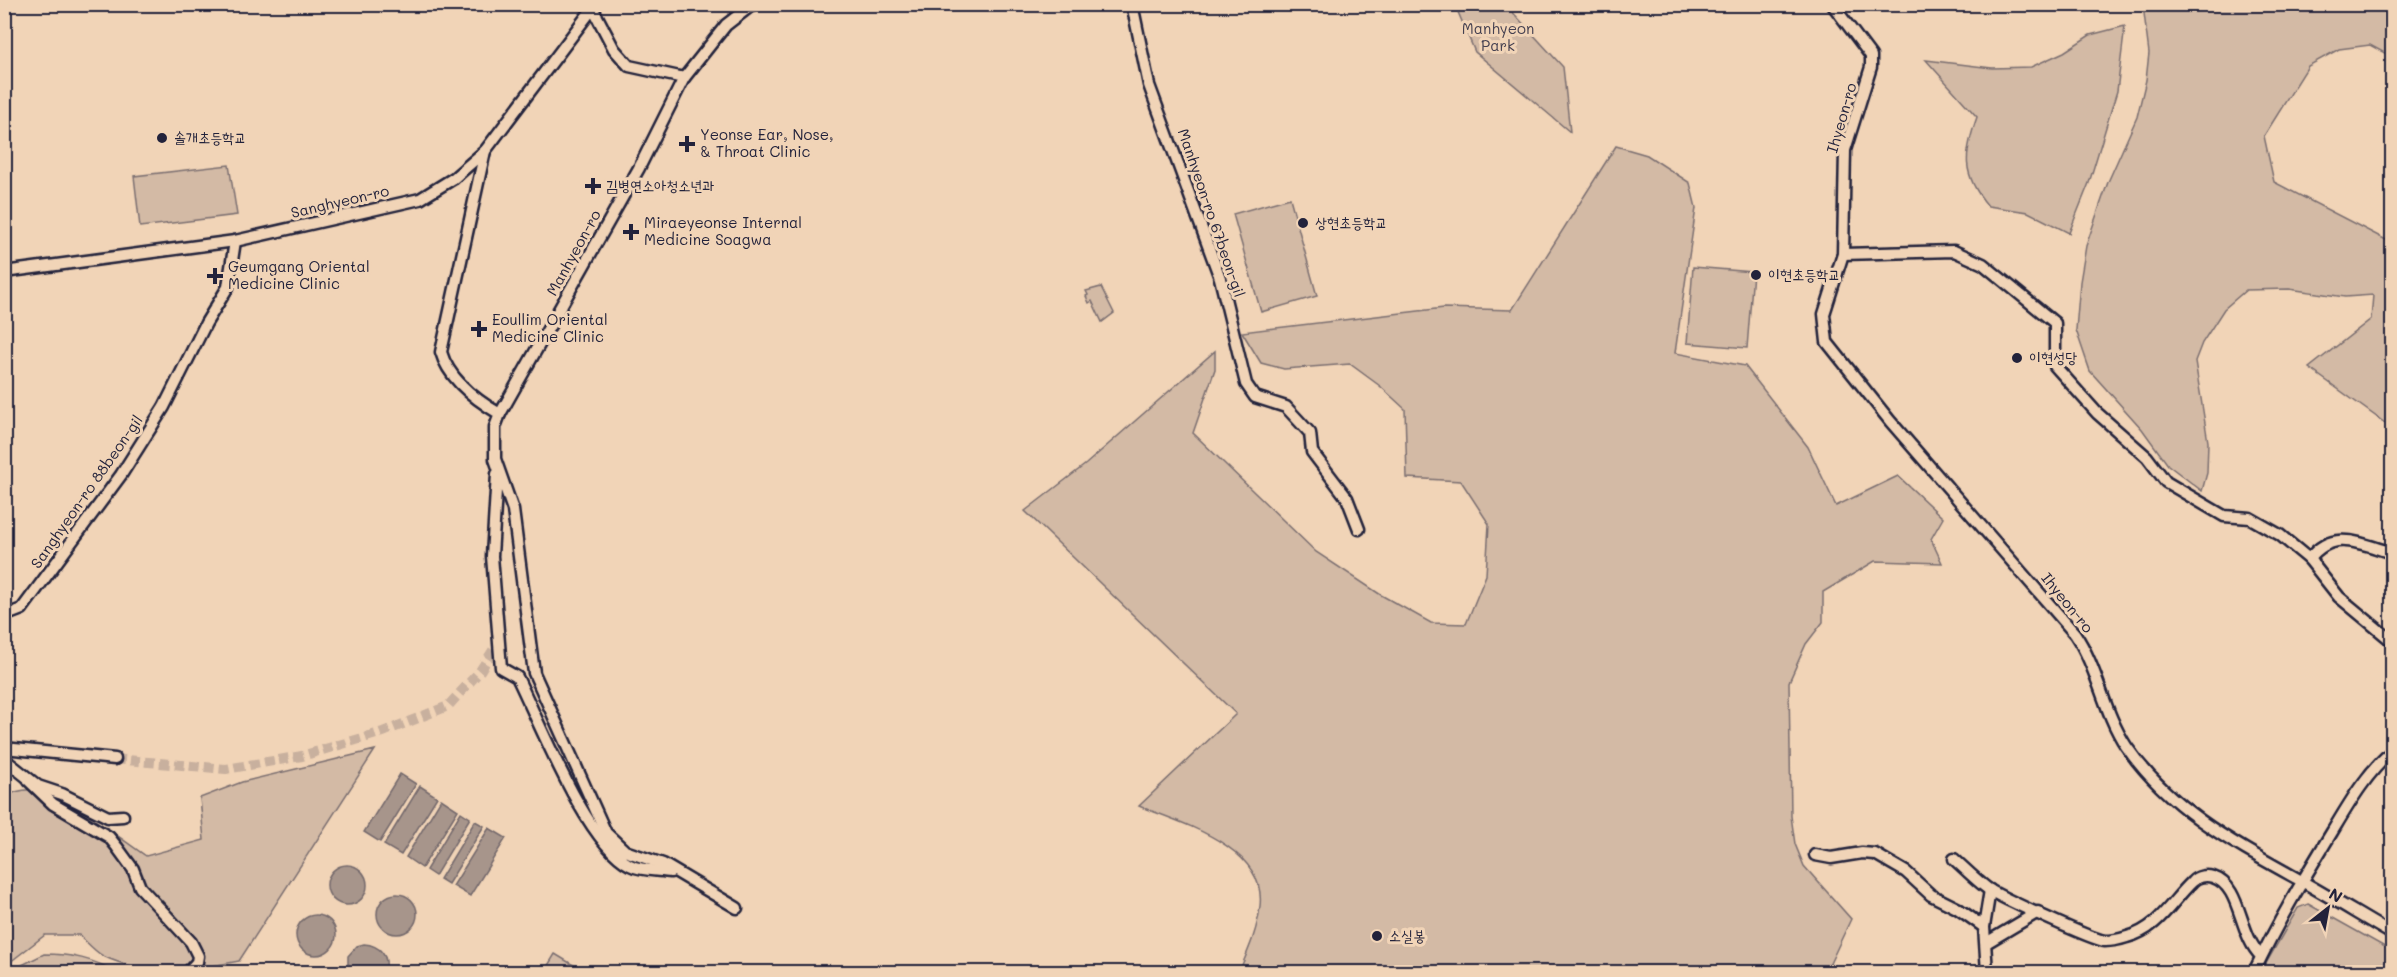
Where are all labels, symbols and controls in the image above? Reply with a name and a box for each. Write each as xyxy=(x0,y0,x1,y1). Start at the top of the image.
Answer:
park label: Manhyeon Park xyxy=(1462,18,1534,55)
street label: Ihyeon-ro xyxy=(1821,80,1861,155)
place label: Yeonse Ear, Nose, & Throat Clinic xyxy=(700,124,834,161)
street label: Manhyeon-ro 67beon-gil xyxy=(1174,126,1250,300)
place label: 솔개초등학교 xyxy=(174,127,246,147)
marker: 솔개초등학교 xyxy=(155,131,169,145)
marker: Yeonse Ear, Nose, & Throat Clinic xyxy=(678,135,696,153)
place label: 김병연소아청소년과 xyxy=(606,175,715,195)
marker: 김병연소아청소년과 xyxy=(584,177,602,195)
street label: Sanghyeon-ro xyxy=(289,180,391,222)
street label: Manhyeon-ro xyxy=(541,206,605,299)
place label: Miraeyeonse Internal Medicine Soagwa xyxy=(644,212,802,249)
place label: 상현초등학교 xyxy=(1315,212,1387,232)
marker: 상현초등학교 xyxy=(1296,216,1310,230)
marker: Miraeyeonse Internal Medicine Soagwa xyxy=(622,223,640,241)
place label: Geumgang Oriental Medicine Clinic xyxy=(228,256,370,293)
place label: 이현초등학교 xyxy=(1768,264,1840,284)
marker: Geumgang Oriental Medicine Clinic xyxy=(206,267,224,285)
marker: 이현초등학교 xyxy=(1749,268,1763,282)
place label: Eoullim Oriental Medicine Clinic xyxy=(492,309,608,346)
marker: Eoullim Oriental Medicine Clinic xyxy=(470,320,488,338)
place label: 이현성당 xyxy=(2029,347,2077,367)
marker: 이현성당 xyxy=(2010,351,2024,365)
street label: Sanghyeon-ro 88beon-gil xyxy=(26,411,147,572)
street label: Ihyeon-ro xyxy=(2037,568,2098,637)
north arrow xyxy=(2298,878,2358,938)
text: N xyxy=(2325,883,2347,907)
place label: 소실봉 xyxy=(1389,925,1425,945)
marker: 소실봉 xyxy=(1370,929,1384,943)

